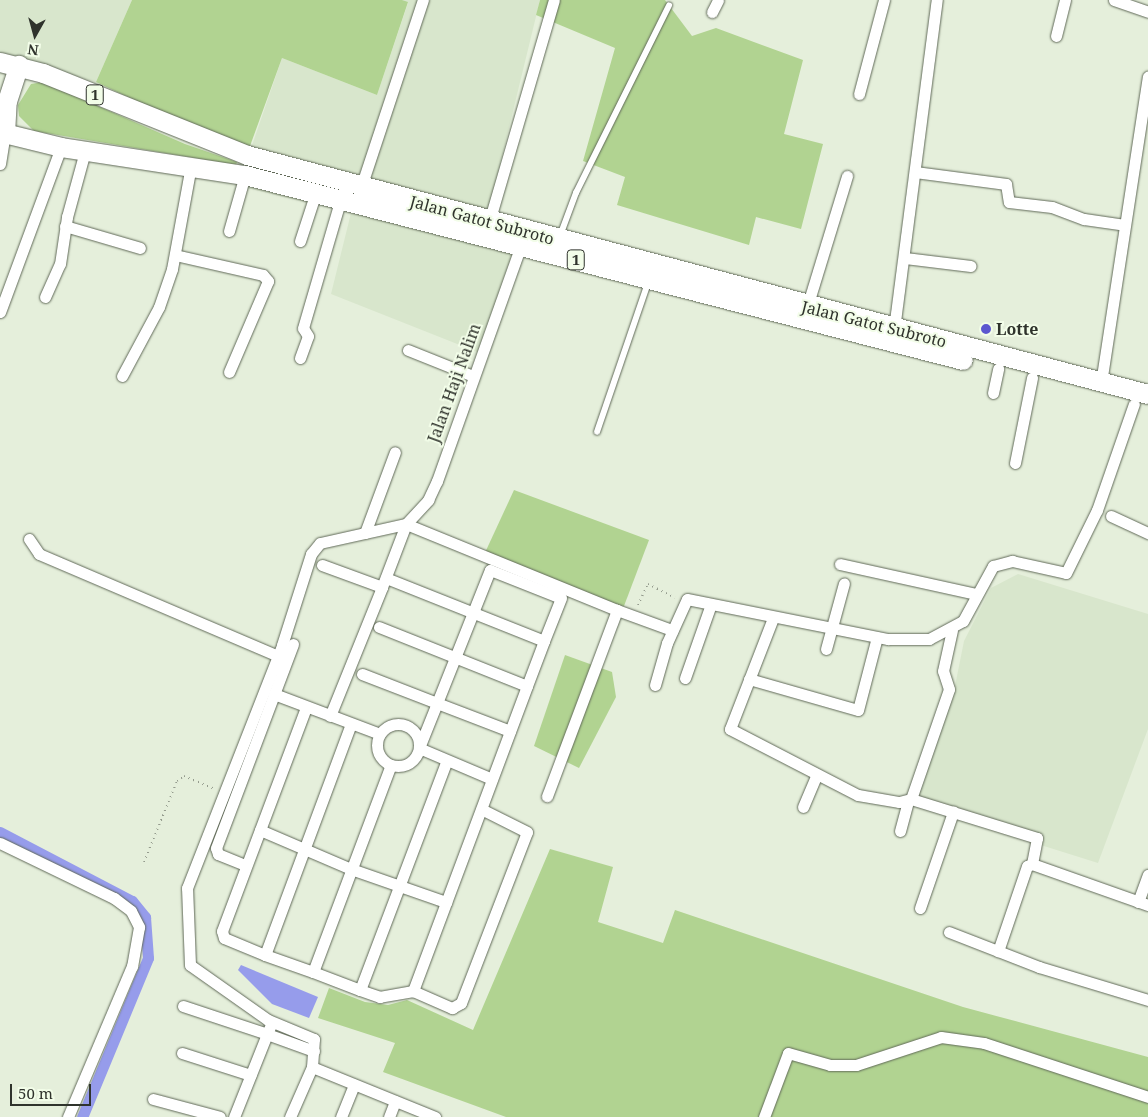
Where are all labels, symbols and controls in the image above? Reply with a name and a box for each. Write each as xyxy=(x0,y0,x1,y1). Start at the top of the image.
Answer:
north arrow xyxy=(10,10,60,60)
text: N xyxy=(26,40,40,60)
road number: 1 xyxy=(85,82,105,108)
street label: Jalan Gatot Subroto xyxy=(408,191,556,249)
road number: 1 xyxy=(566,248,586,272)
street label: Jalan Gatot Subroto xyxy=(800,297,948,351)
place label: Lotte xyxy=(996,319,1038,339)
street label: Jalan Haji Nalim xyxy=(424,321,484,445)
marker: Lotte xyxy=(980,323,992,335)
scale bar xyxy=(12,1074,94,1106)
text: 50 m xyxy=(18,1083,53,1103)

